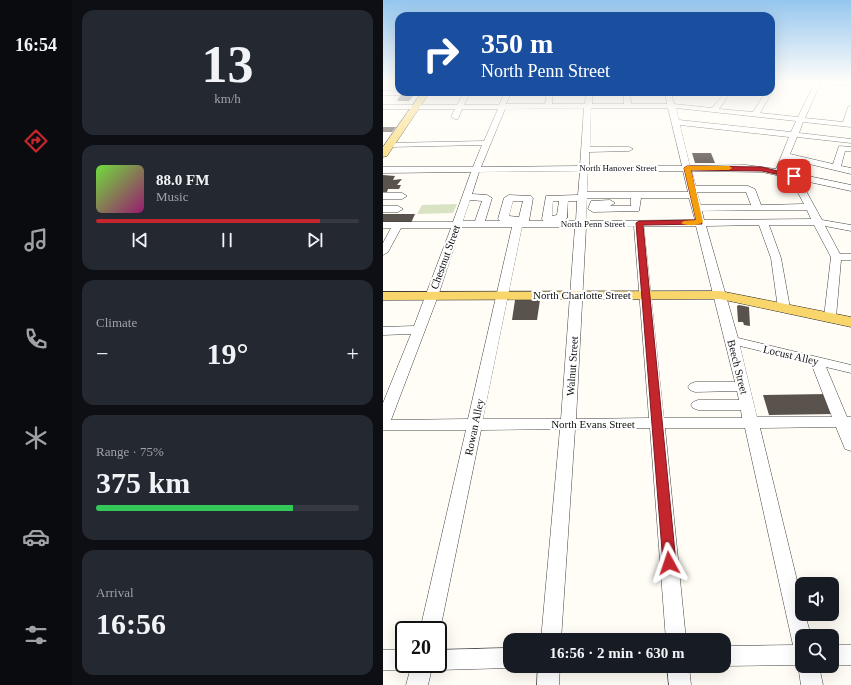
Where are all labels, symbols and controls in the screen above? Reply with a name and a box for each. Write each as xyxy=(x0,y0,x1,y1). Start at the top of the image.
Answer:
icon: right xyxy=(415,28,467,80)
text: 350 m xyxy=(481,28,553,59)
text: 16:54 xyxy=(15,35,57,55)
text: 13 xyxy=(202,36,254,93)
text: North Penn Street xyxy=(481,61,610,81)
text: km/h xyxy=(214,91,241,106)
icon: directions xyxy=(22,127,50,155)
pin xyxy=(777,159,811,193)
street label: North Hanover Street xyxy=(579,163,657,173)
icon: arrive xyxy=(783,165,805,187)
text: 88.0 FM xyxy=(156,172,209,188)
text: Music xyxy=(156,189,189,204)
street label: North Penn Street xyxy=(561,219,626,229)
street label: Chestnut Street xyxy=(428,223,462,291)
icon: music xyxy=(22,226,50,254)
icon: previous xyxy=(129,229,151,251)
icon: pause xyxy=(216,229,238,251)
icon: next xyxy=(304,229,326,251)
street label: North Charlotte Street xyxy=(533,289,631,301)
text: Climate xyxy=(96,315,137,330)
icon: phone xyxy=(22,325,50,353)
street label: Walnut Street xyxy=(564,336,580,396)
text: 19° xyxy=(207,337,249,370)
street label: Beech Street xyxy=(725,338,751,396)
text: − xyxy=(96,341,108,366)
text: + xyxy=(347,341,359,366)
street label: Locust Alley xyxy=(762,343,820,367)
street label: Rowan Alley xyxy=(462,397,486,456)
street label: North Evans Street xyxy=(551,418,635,430)
icon: climate xyxy=(22,424,50,452)
text: Range · 75% xyxy=(96,444,164,459)
text: 375 km xyxy=(96,466,190,499)
icon: car xyxy=(22,523,50,551)
position arrow xyxy=(648,542,690,584)
map controls xyxy=(795,577,839,673)
button: sound xyxy=(795,577,839,621)
text: Arrival xyxy=(96,585,134,600)
text: 16:56 xyxy=(96,607,166,640)
icon: filters xyxy=(22,621,50,649)
speed limit sign: 20 xyxy=(395,621,447,673)
button: search xyxy=(795,629,839,673)
text: 16:56 · 2 min · 630 m xyxy=(550,645,685,661)

